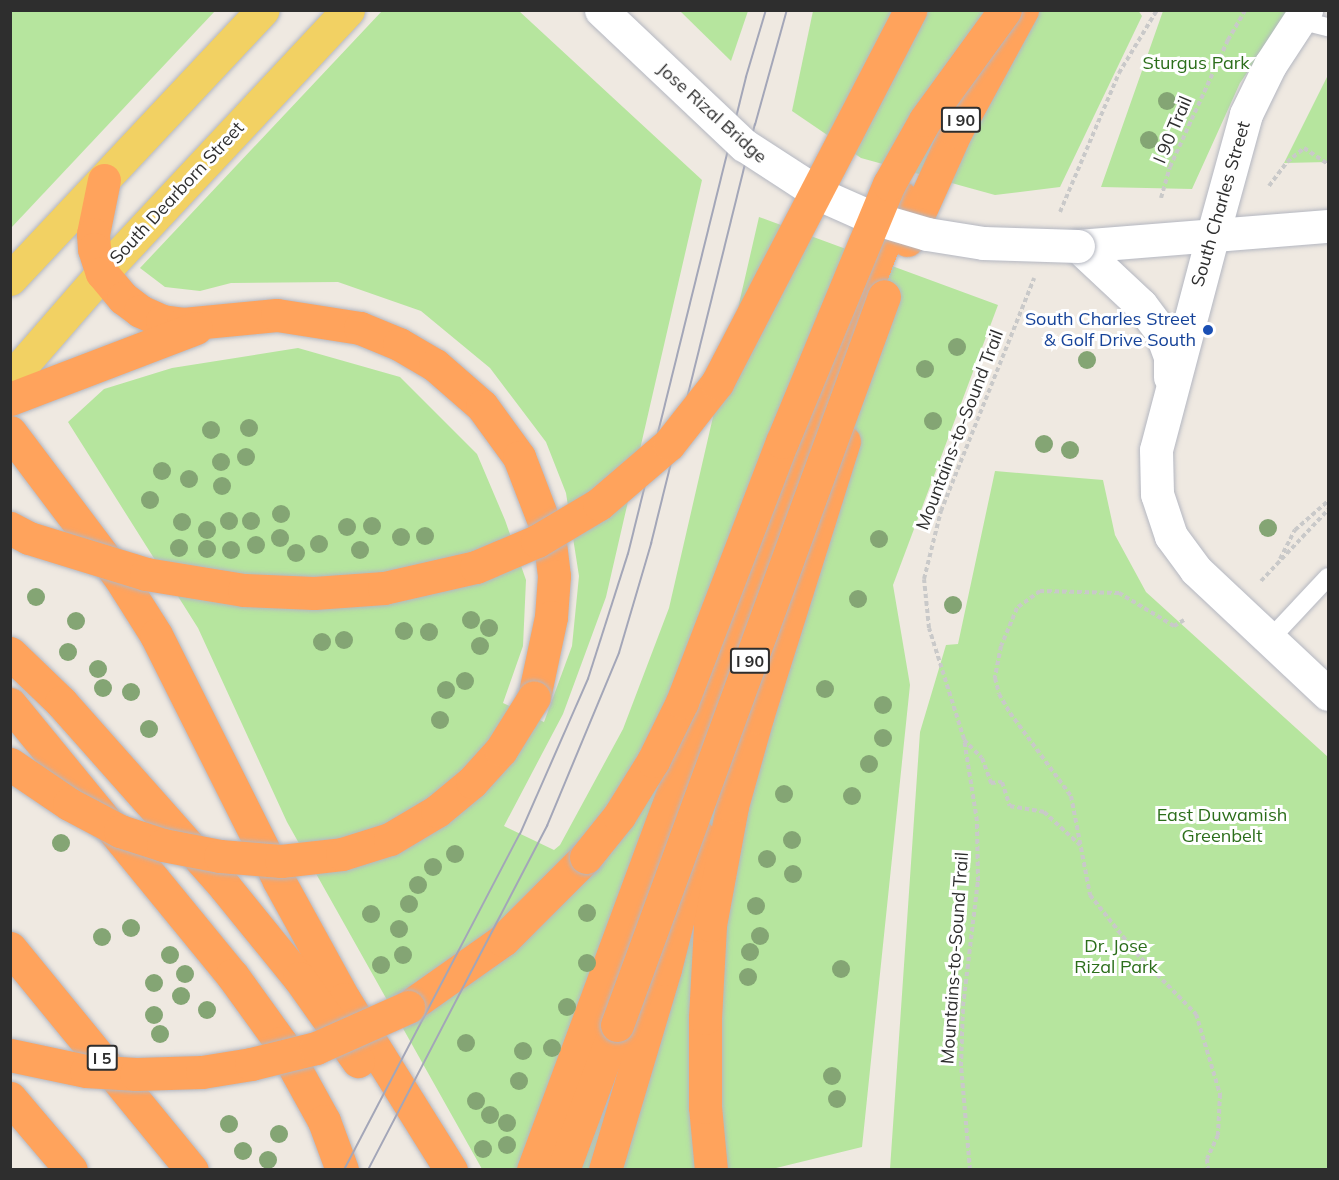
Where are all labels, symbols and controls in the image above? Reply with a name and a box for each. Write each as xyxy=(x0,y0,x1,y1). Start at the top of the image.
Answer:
park label: Sturgus Park xyxy=(1142,52,1250,74)
street label: Jose Rizal Bridge xyxy=(653,58,771,168)
street label: I 90 Trail xyxy=(1149,93,1197,167)
road number: I 90 xyxy=(940,107,982,133)
street label: South Dearborn Street xyxy=(105,117,249,269)
street label: South Charles Street xyxy=(1187,119,1255,289)
place label: South Charles Street & Golf Drive South xyxy=(1025,309,1196,352)
marker: South Charles Street & Golf Drive South xyxy=(1201,323,1215,337)
street label: Mountains-to-Sound Trail xyxy=(912,327,1008,533)
road number: I 90 xyxy=(729,648,771,674)
park label: East Duwamish Greenbelt xyxy=(1157,805,1287,848)
street label: Mountains-to-Sound Trail xyxy=(937,851,973,1065)
park label: Dr. Jose Rizal Park xyxy=(1074,936,1158,978)
road number: I 5 xyxy=(86,1045,118,1071)

